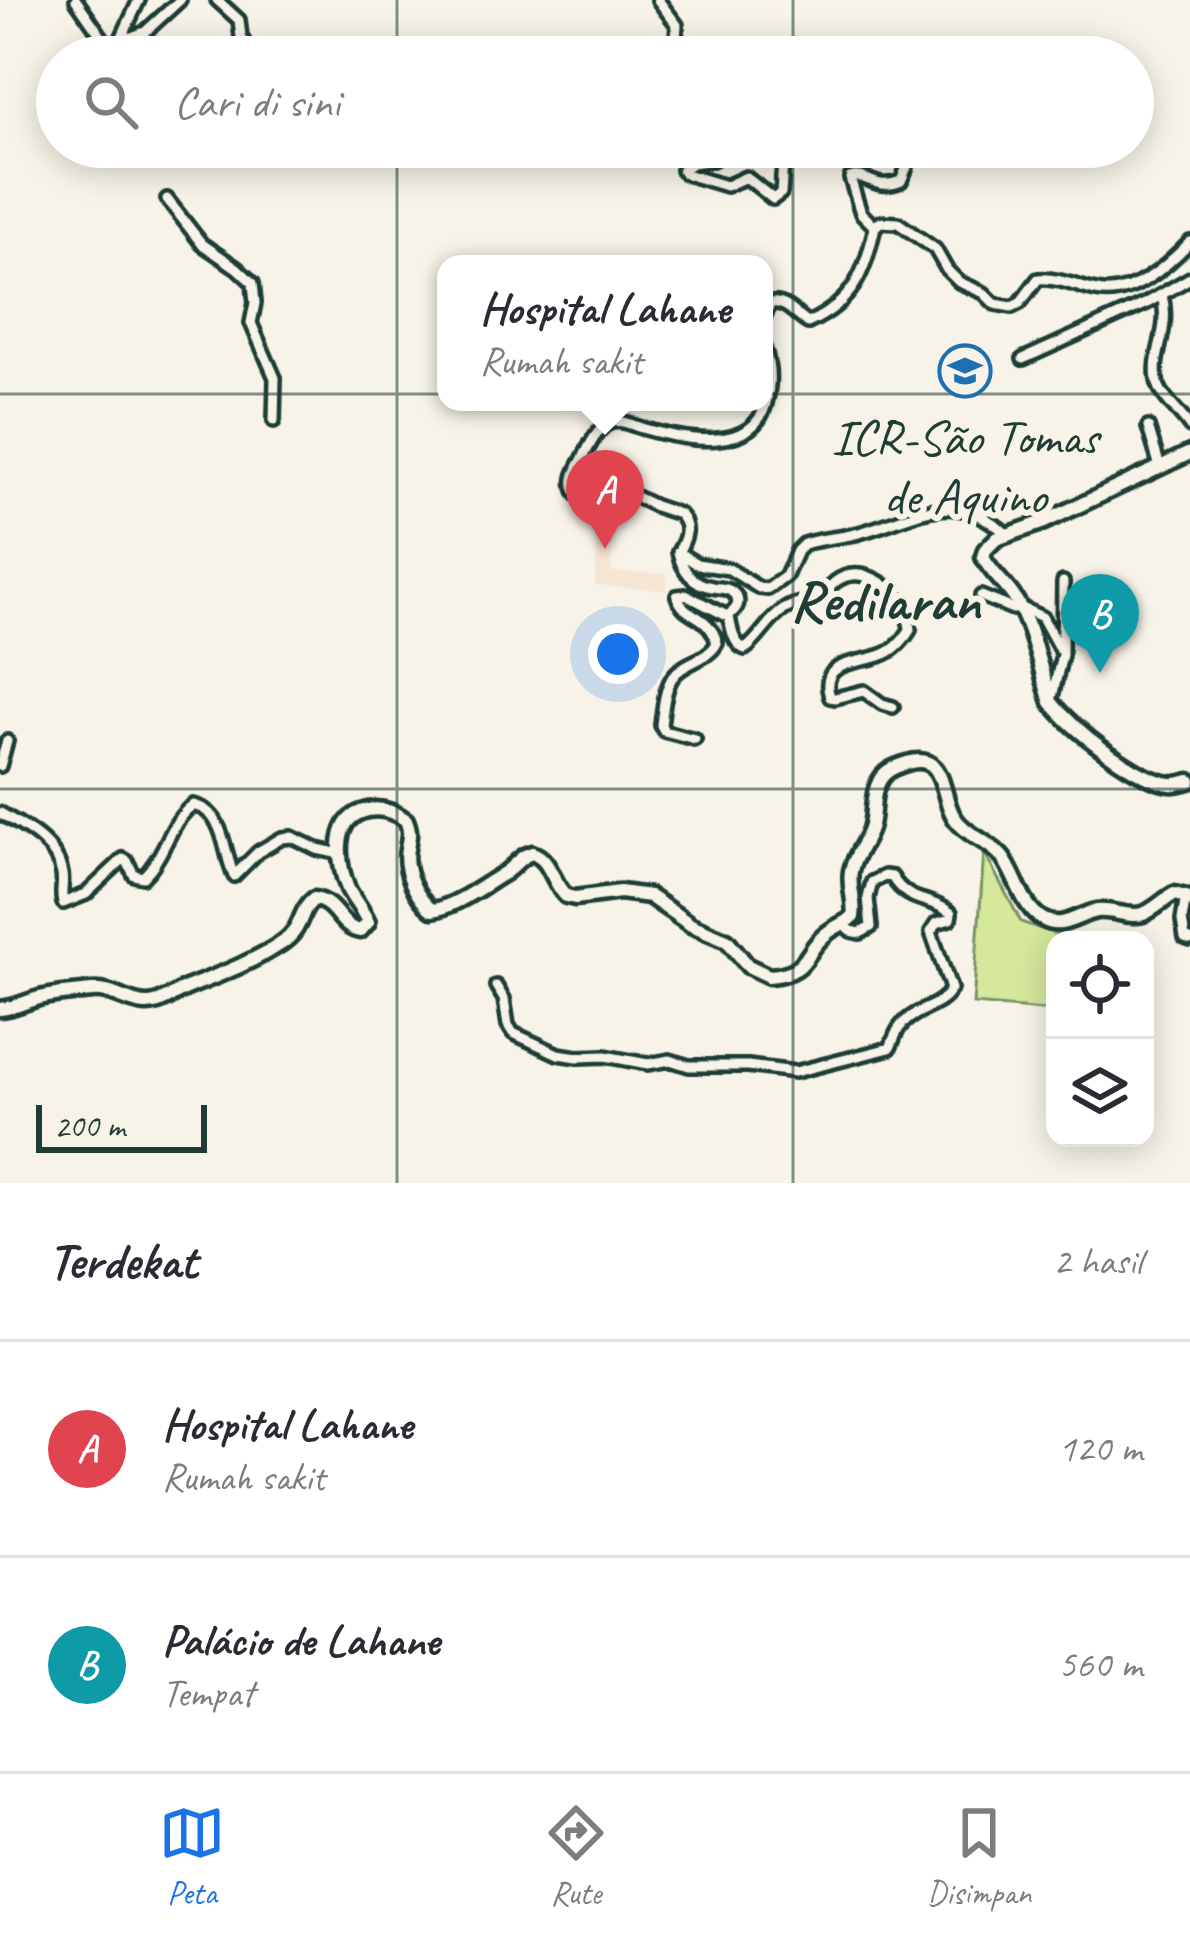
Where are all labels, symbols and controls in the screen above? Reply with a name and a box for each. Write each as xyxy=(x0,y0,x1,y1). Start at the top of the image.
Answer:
search box xyxy=(36,36,1154,168)
icon: search xyxy=(78,69,144,135)
text: Cari di sini xyxy=(174,74,340,131)
popup xyxy=(437,255,773,411)
text: Hospital Lahane xyxy=(480,280,730,337)
text: Rumah sakit xyxy=(480,337,643,386)
school or university icon: ICR-São Tomas de Aquino xyxy=(937,343,993,399)
place label: ICR-São Tomas de Aquino xyxy=(831,405,1102,528)
pin: A xyxy=(566,450,644,549)
district label: Redilaran xyxy=(790,565,982,637)
pin: B xyxy=(1061,574,1139,673)
your location xyxy=(588,624,648,684)
map controls xyxy=(1046,931,1154,1147)
button: locate xyxy=(1046,931,1154,1039)
button: layers xyxy=(1046,1039,1154,1147)
scale bar xyxy=(36,1099,207,1152)
text: 200 m xyxy=(54,1105,125,1147)
text: Terdekat xyxy=(48,1229,197,1293)
text: 2 hasil xyxy=(1053,1237,1142,1286)
text: Hospital Lahane xyxy=(162,1396,413,1453)
text: A xyxy=(77,1424,97,1473)
text: 120 m xyxy=(1058,1424,1142,1473)
text: Rumah sakit xyxy=(162,1453,325,1502)
text: Palácio de Lahane xyxy=(162,1612,440,1669)
text: B xyxy=(77,1640,97,1689)
text: 560 m xyxy=(1058,1640,1142,1689)
text: Tempat xyxy=(162,1669,254,1718)
tab: Peta xyxy=(159,1800,225,1914)
tab: Rute xyxy=(543,1800,609,1914)
tab: Disimpan xyxy=(927,1800,1031,1914)

